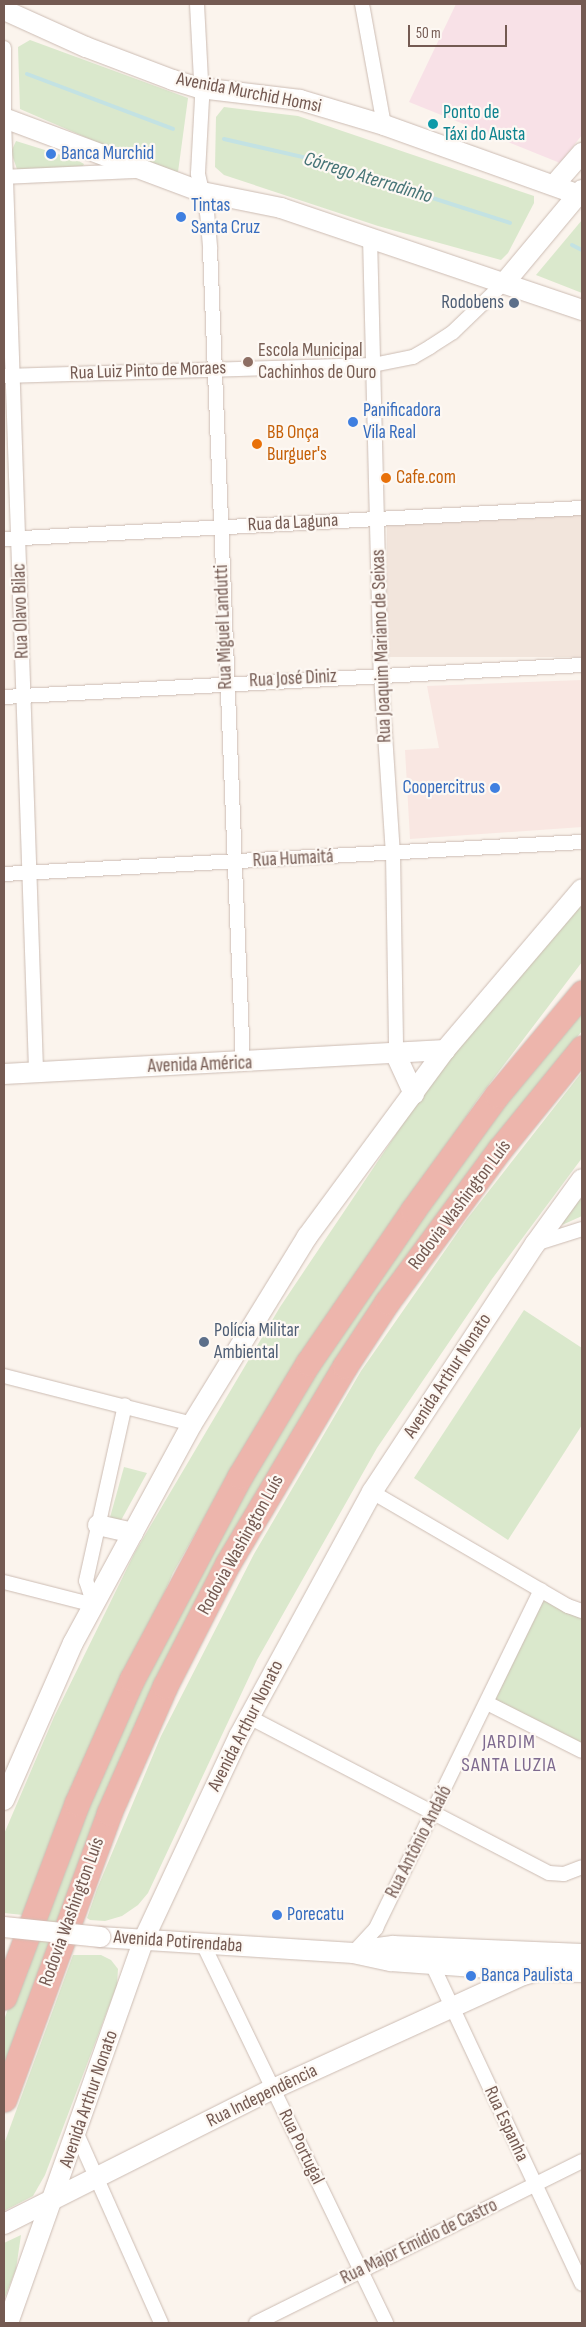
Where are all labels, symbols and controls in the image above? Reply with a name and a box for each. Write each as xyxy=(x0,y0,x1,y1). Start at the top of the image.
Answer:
scale bar xyxy=(411,15,510,47)
text: 50 m xyxy=(416,24,441,43)
street label: Avenida Murchid Homsi xyxy=(175,68,323,118)
place label: Ponto de Táxi do Austa xyxy=(443,102,525,146)
marker: Ponto de Táxi do Austa xyxy=(427,118,439,130)
place label: Banca Murchid xyxy=(61,143,154,165)
water label: Córrego Aterradinho xyxy=(301,147,435,209)
marker: Banca Murchid xyxy=(45,148,57,160)
place label: Tintas Santa Cruz xyxy=(191,195,260,239)
marker: Tintas Santa Cruz xyxy=(175,211,187,223)
place label: Rodobens xyxy=(441,292,504,314)
marker: Rodobens xyxy=(508,297,520,309)
place label: Escola Municipal Cachinhos de Ouro xyxy=(258,340,376,384)
marker: Escola Municipal Cachinhos de Ouro xyxy=(242,356,254,368)
street label: Rua Luiz Pinto de Moraes xyxy=(69,357,227,385)
place label: Panificadora Vila Real xyxy=(363,400,441,444)
marker: Panificadora Vila Real xyxy=(347,416,359,428)
place label: BB Onça Burguer's xyxy=(267,422,327,466)
marker: BB Onça Burguer's xyxy=(251,438,263,450)
place label: Cafe.com xyxy=(396,467,456,489)
marker: Cafe.com xyxy=(380,472,392,484)
street label: Rua da Laguna xyxy=(247,509,339,537)
street label: Rua Joaquim Mariano de Seixas xyxy=(367,549,397,743)
street label: Rua Olavo Bilac xyxy=(8,563,34,659)
street label: Rua Miguel Landutti xyxy=(210,564,238,690)
street label: Rua José Diniz xyxy=(249,665,337,693)
place label: Coopercitrus xyxy=(402,777,485,799)
marker: Coopercitrus xyxy=(489,782,501,794)
street label: Rua Humaitá xyxy=(252,846,334,872)
street label: Avenida América xyxy=(147,1052,253,1078)
street label: Rodovia Washington Luís xyxy=(404,1136,516,1274)
street label: Avenida Arthur Nonato xyxy=(399,1310,497,1442)
place label: Polícia Militar Ambiental xyxy=(214,1320,299,1364)
marker: Polícia Militar Ambiental xyxy=(198,1336,210,1348)
street label: Rodovia Washington Luís xyxy=(193,1471,289,1619)
street label: Avenida Arthur Nonato xyxy=(203,1657,289,1795)
district label: JARDIM SANTA LUZIA xyxy=(460,1730,558,1777)
street label: Rua Antônio Andaló xyxy=(381,1782,457,1902)
street label: Rodovia Washington Luís xyxy=(35,1835,109,1989)
place label: Porecatu xyxy=(287,1904,344,1926)
marker: Porecatu xyxy=(271,1909,283,1921)
street label: Avenida Potirendaba xyxy=(113,1926,243,1958)
place label: Banca Paulista xyxy=(481,1965,573,1987)
marker: Banca Paulista xyxy=(465,1970,477,1982)
street label: Avenida Arthur Nonato xyxy=(55,2027,123,2171)
street label: Rua Independência xyxy=(203,2059,321,2133)
street label: Rua Espanha xyxy=(479,2083,533,2165)
street label: Rua Portugal xyxy=(273,2106,329,2188)
street label: Rua Major Emídio de Castro xyxy=(337,2194,501,2290)

